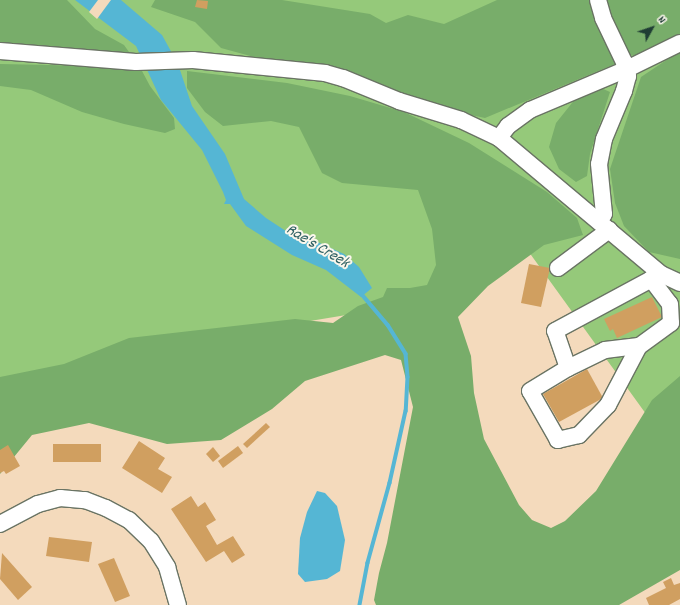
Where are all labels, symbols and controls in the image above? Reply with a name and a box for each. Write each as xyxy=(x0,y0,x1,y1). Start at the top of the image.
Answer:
north arrow xyxy=(632,8,672,48)
text: N xyxy=(653,13,669,28)
water label: Rae's Creek xyxy=(282,221,352,273)

